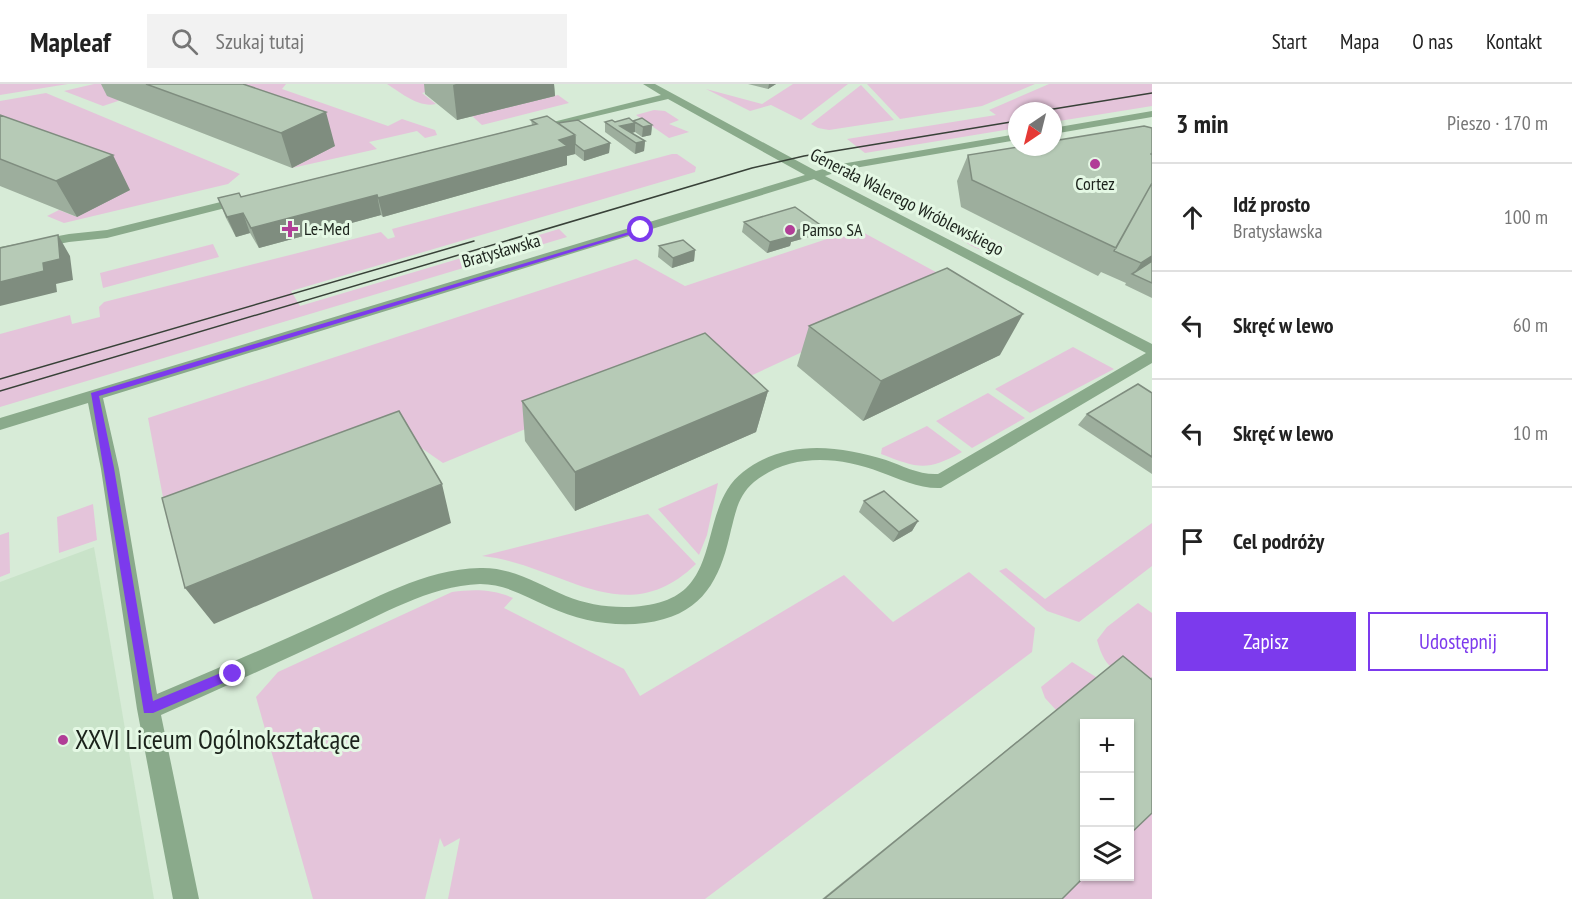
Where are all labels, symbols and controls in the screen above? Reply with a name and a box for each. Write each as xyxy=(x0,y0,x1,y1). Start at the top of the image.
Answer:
search box xyxy=(147,14,567,68)
text: Mapleaf xyxy=(30,23,111,60)
icon: search xyxy=(168,25,201,58)
text: Szukaj tutaj xyxy=(216,27,304,55)
text: Start xyxy=(1272,28,1307,55)
text: Mapa xyxy=(1340,28,1379,55)
text: O nas xyxy=(1412,28,1453,55)
text: Kontakt xyxy=(1486,28,1542,55)
north arrow xyxy=(1008,102,1062,156)
text: 3 min xyxy=(1176,107,1229,140)
text: Pieszo · 170 m xyxy=(1447,110,1548,136)
street label: Generała Walerego Wróblewskiego xyxy=(807,143,1008,261)
marker: Cortez xyxy=(1088,157,1102,171)
place label: Cortez xyxy=(1075,172,1115,195)
text: Idź prosto xyxy=(1233,190,1310,218)
icon: ahead xyxy=(1176,201,1209,234)
text: 100 m xyxy=(1504,204,1548,230)
route start xyxy=(627,216,653,242)
place label: Le-Med xyxy=(304,217,350,240)
place label: Pamso SA xyxy=(802,218,863,241)
text: Bratysławska xyxy=(1233,218,1323,244)
marker: Le-Med xyxy=(281,220,299,238)
marker: Pamso SA xyxy=(783,223,797,237)
street label: Bratysławska xyxy=(459,228,543,273)
icon: left xyxy=(1176,309,1209,342)
text: Skręć w lewo xyxy=(1233,311,1334,339)
text: 60 m xyxy=(1513,312,1548,338)
icon: left xyxy=(1176,417,1209,450)
text: Skręć w lewo xyxy=(1233,419,1334,447)
text: 10 m xyxy=(1513,420,1548,446)
icon: arrive xyxy=(1176,525,1209,558)
text: Cel podróży xyxy=(1233,527,1324,555)
button: Zapisz xyxy=(1176,612,1356,671)
button: Udostępnij xyxy=(1368,612,1548,671)
route end xyxy=(219,660,245,686)
map controls xyxy=(1080,719,1134,881)
button: + xyxy=(1080,719,1134,773)
place label: XXVI Liceum Ogólnokształcące xyxy=(75,722,361,756)
marker: XXVI Liceum Ogólnokształcące xyxy=(56,733,70,747)
button: − xyxy=(1080,773,1134,827)
button: layers xyxy=(1080,827,1134,881)

